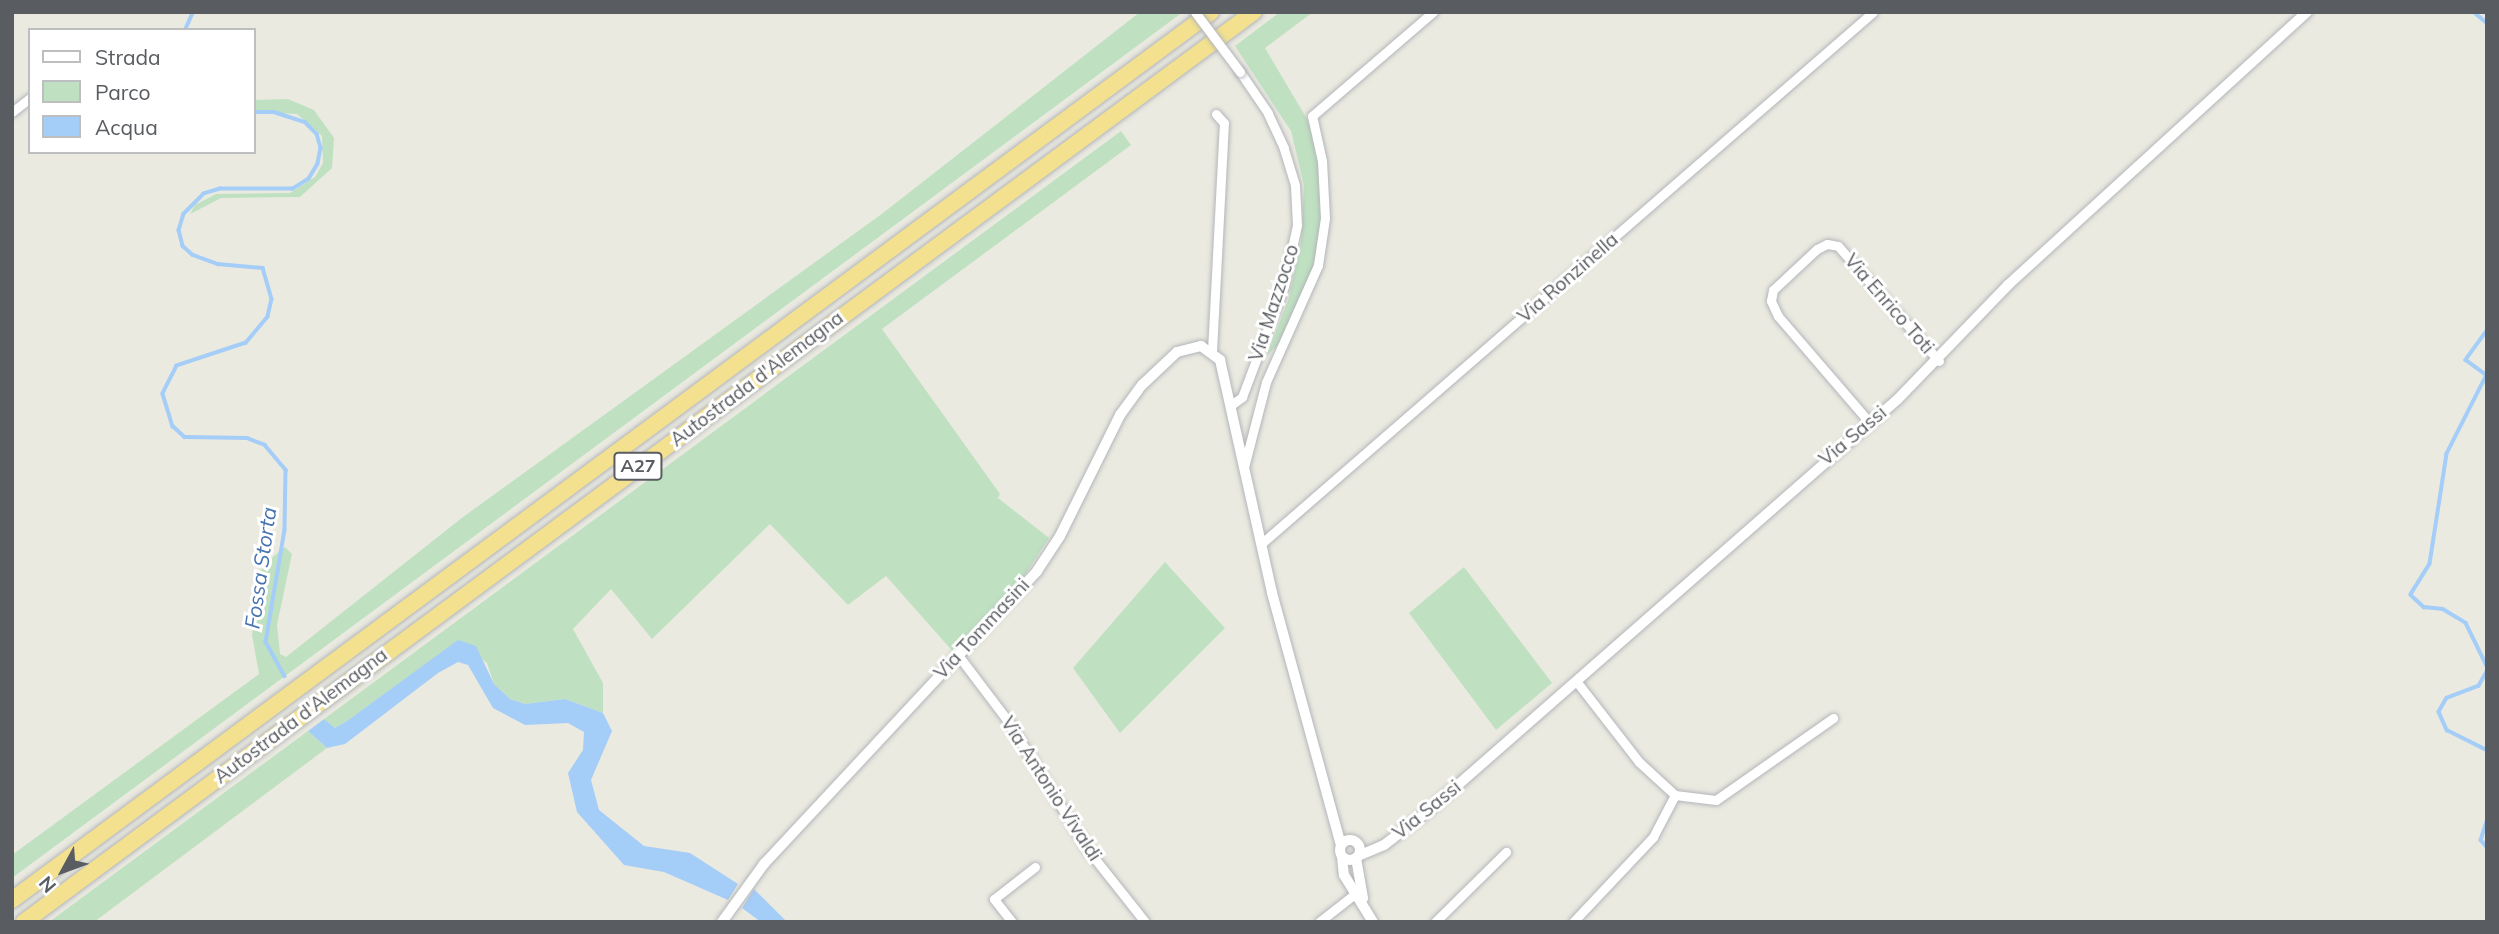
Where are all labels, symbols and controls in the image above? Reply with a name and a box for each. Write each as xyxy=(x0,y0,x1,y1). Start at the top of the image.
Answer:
legend xyxy=(28,28,256,154)
text: Strada xyxy=(95,44,161,70)
text: Parco xyxy=(95,79,150,105)
text: Acqua xyxy=(95,114,158,140)
street label: Via Ronzinella xyxy=(1513,228,1623,328)
street label: Via Mazzocco xyxy=(1244,242,1304,364)
street label: Via Enrico Toti xyxy=(1839,249,1939,359)
street label: Autostrada d'Alemagna xyxy=(666,306,848,452)
street label: Via Sassi xyxy=(1815,401,1891,471)
road number: A27 xyxy=(612,452,664,480)
water label: Fossa Storta xyxy=(239,505,281,631)
street label: Via Tommasini xyxy=(930,574,1034,684)
street label: Autostrada d'Alemagna xyxy=(210,643,392,789)
street label: Via Antonio Vivaldi xyxy=(996,712,1106,866)
street label: Via Sassi xyxy=(1388,776,1466,844)
north arrow xyxy=(28,836,98,906)
text: N xyxy=(33,871,61,898)

